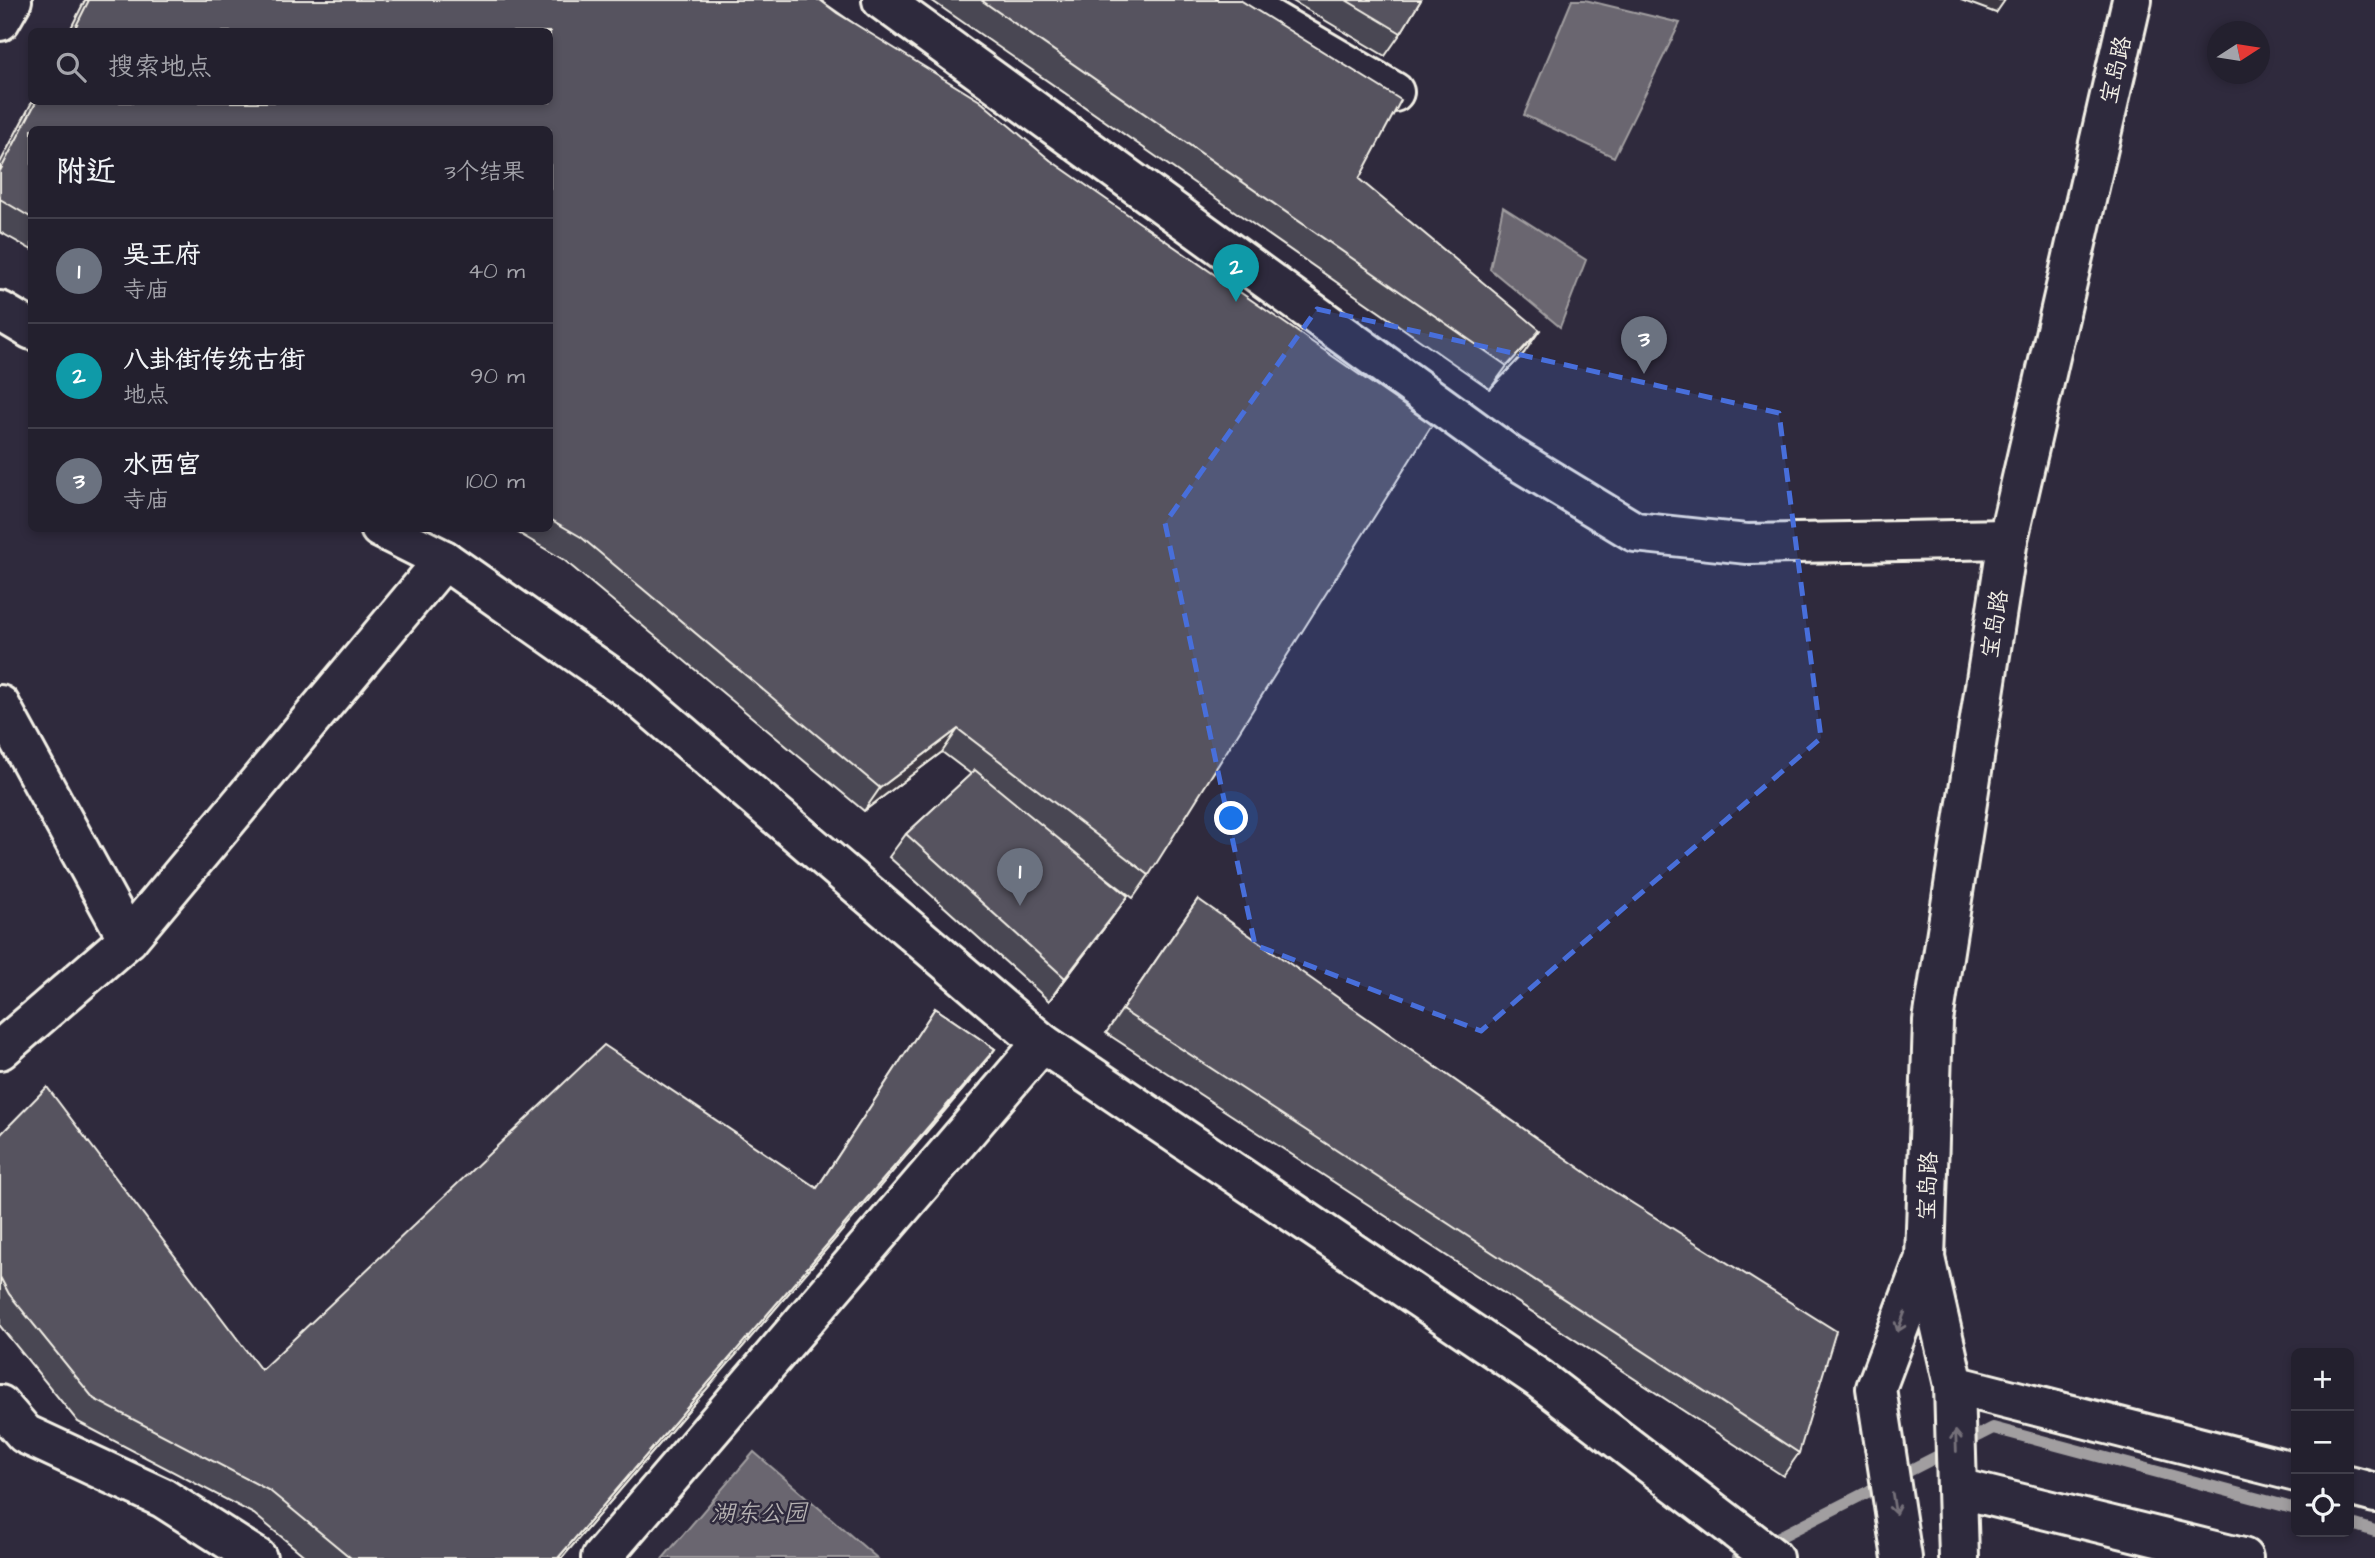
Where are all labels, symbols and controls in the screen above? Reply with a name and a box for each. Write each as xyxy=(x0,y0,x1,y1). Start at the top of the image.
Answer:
north arrow xyxy=(2207,21,2270,84)
search box xyxy=(28,28,553,105)
street label: 宝岛路 xyxy=(2093,33,2139,107)
icon: search xyxy=(52,48,90,86)
text: 搜索地点 xyxy=(108,49,212,85)
text: 附近 xyxy=(56,151,116,193)
text: 3个结果 xyxy=(444,156,525,188)
text: 吴王府 xyxy=(123,237,201,273)
pin: 2 xyxy=(1213,244,1259,302)
text: 1 xyxy=(78,255,80,287)
text: 40 m xyxy=(468,255,525,287)
text: 寺庙 xyxy=(123,274,169,306)
pin: 3 xyxy=(1621,316,1667,374)
text: 八卦街传统古街 xyxy=(123,342,305,378)
text: 2 xyxy=(72,360,86,392)
text: 90 m xyxy=(470,360,525,392)
text: 地点 xyxy=(123,379,169,411)
text: 水西宫 xyxy=(123,447,201,483)
text: 3 xyxy=(73,465,85,497)
text: 100 m xyxy=(466,465,525,497)
text: 寺庙 xyxy=(123,484,169,516)
street label: 宝岛路 xyxy=(1974,587,2016,661)
your location xyxy=(1214,801,1248,835)
pin: 1 xyxy=(997,848,1043,906)
street label: 宝岛路 xyxy=(1911,1151,1945,1221)
one-way arrow xyxy=(1894,1311,1906,1333)
map controls xyxy=(2291,1348,2354,1537)
button: + xyxy=(2291,1348,2354,1411)
button: − xyxy=(2291,1411,2354,1474)
one-way arrow xyxy=(1949,1430,1962,1453)
button: locate xyxy=(2291,1474,2354,1537)
one-way arrow xyxy=(1887,1492,1900,1515)
water label: 湖东公园 xyxy=(711,1497,809,1531)

